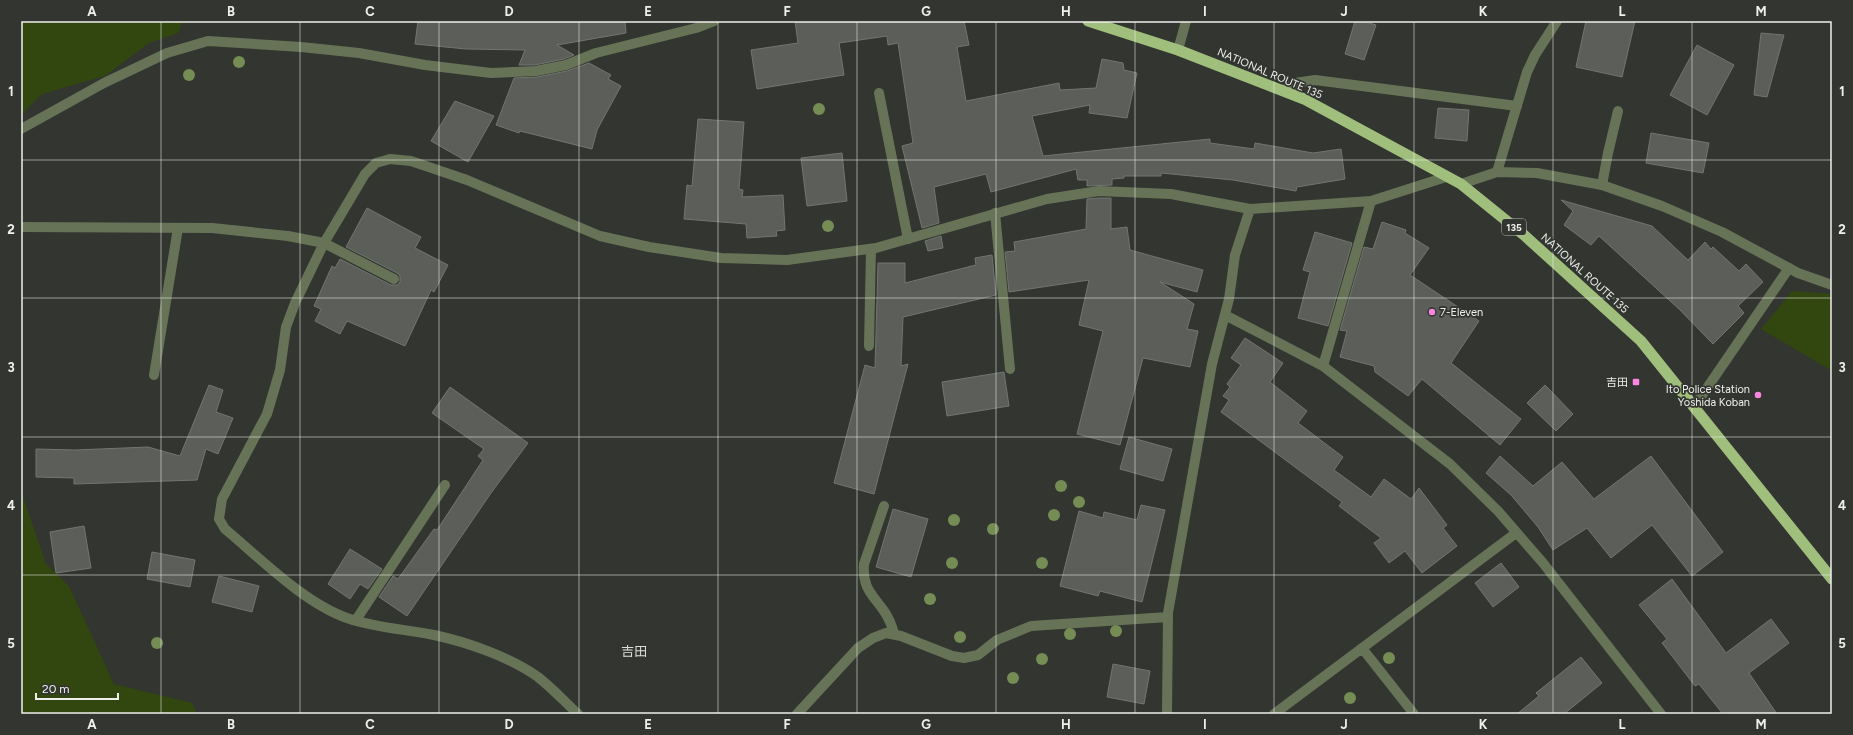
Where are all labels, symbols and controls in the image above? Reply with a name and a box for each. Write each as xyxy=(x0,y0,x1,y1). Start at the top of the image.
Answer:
text: A xyxy=(87,4,97,19)
text: B xyxy=(227,4,235,19)
text: C xyxy=(365,4,375,19)
text: D xyxy=(504,4,514,19)
text: E xyxy=(644,4,652,19)
text: F xyxy=(783,4,791,19)
text: G xyxy=(921,4,931,19)
text: H xyxy=(1061,4,1071,19)
text: I xyxy=(1203,4,1207,19)
text: J xyxy=(1340,4,1348,19)
text: K xyxy=(1479,4,1488,19)
text: L xyxy=(1619,4,1626,19)
text: M xyxy=(1755,4,1767,19)
street label: NATIONAL ROUTE 135 xyxy=(1215,45,1324,102)
text: 1 xyxy=(8,84,14,99)
text: 1 xyxy=(1839,84,1845,99)
road number: 135 xyxy=(1502,219,1526,235)
text: 2 xyxy=(7,222,15,237)
text: 2 xyxy=(1838,222,1846,237)
street label: NATIONAL ROUTE 135 xyxy=(1538,231,1631,316)
place label: 7-Eleven xyxy=(1440,306,1483,319)
marker: 7-Eleven xyxy=(1427,307,1437,317)
text: 3 xyxy=(7,360,15,375)
text: 3 xyxy=(1838,360,1846,375)
place label: 吉田 xyxy=(1606,376,1628,389)
marker: 吉田 xyxy=(1631,377,1641,387)
place label: Ito Police Station Yoshida Koban xyxy=(1666,383,1750,409)
marker: Ito Police Station Yoshida Koban xyxy=(1753,390,1763,400)
text: 4 xyxy=(7,498,15,513)
text: 4 xyxy=(1838,498,1846,513)
text: 5 xyxy=(7,636,15,651)
text: 5 xyxy=(1838,636,1846,651)
district label: 吉田 xyxy=(621,644,647,659)
scale bar xyxy=(36,675,118,701)
text: 20 m xyxy=(42,682,70,696)
text: A xyxy=(87,717,97,732)
text: B xyxy=(227,717,235,732)
text: C xyxy=(365,717,375,732)
text: D xyxy=(504,717,514,732)
text: E xyxy=(644,717,652,732)
text: F xyxy=(783,717,791,732)
text: G xyxy=(921,717,931,732)
text: H xyxy=(1061,717,1071,732)
text: I xyxy=(1203,717,1207,732)
text: J xyxy=(1340,717,1348,732)
text: K xyxy=(1479,717,1488,732)
text: L xyxy=(1619,717,1626,732)
text: M xyxy=(1755,717,1767,732)

